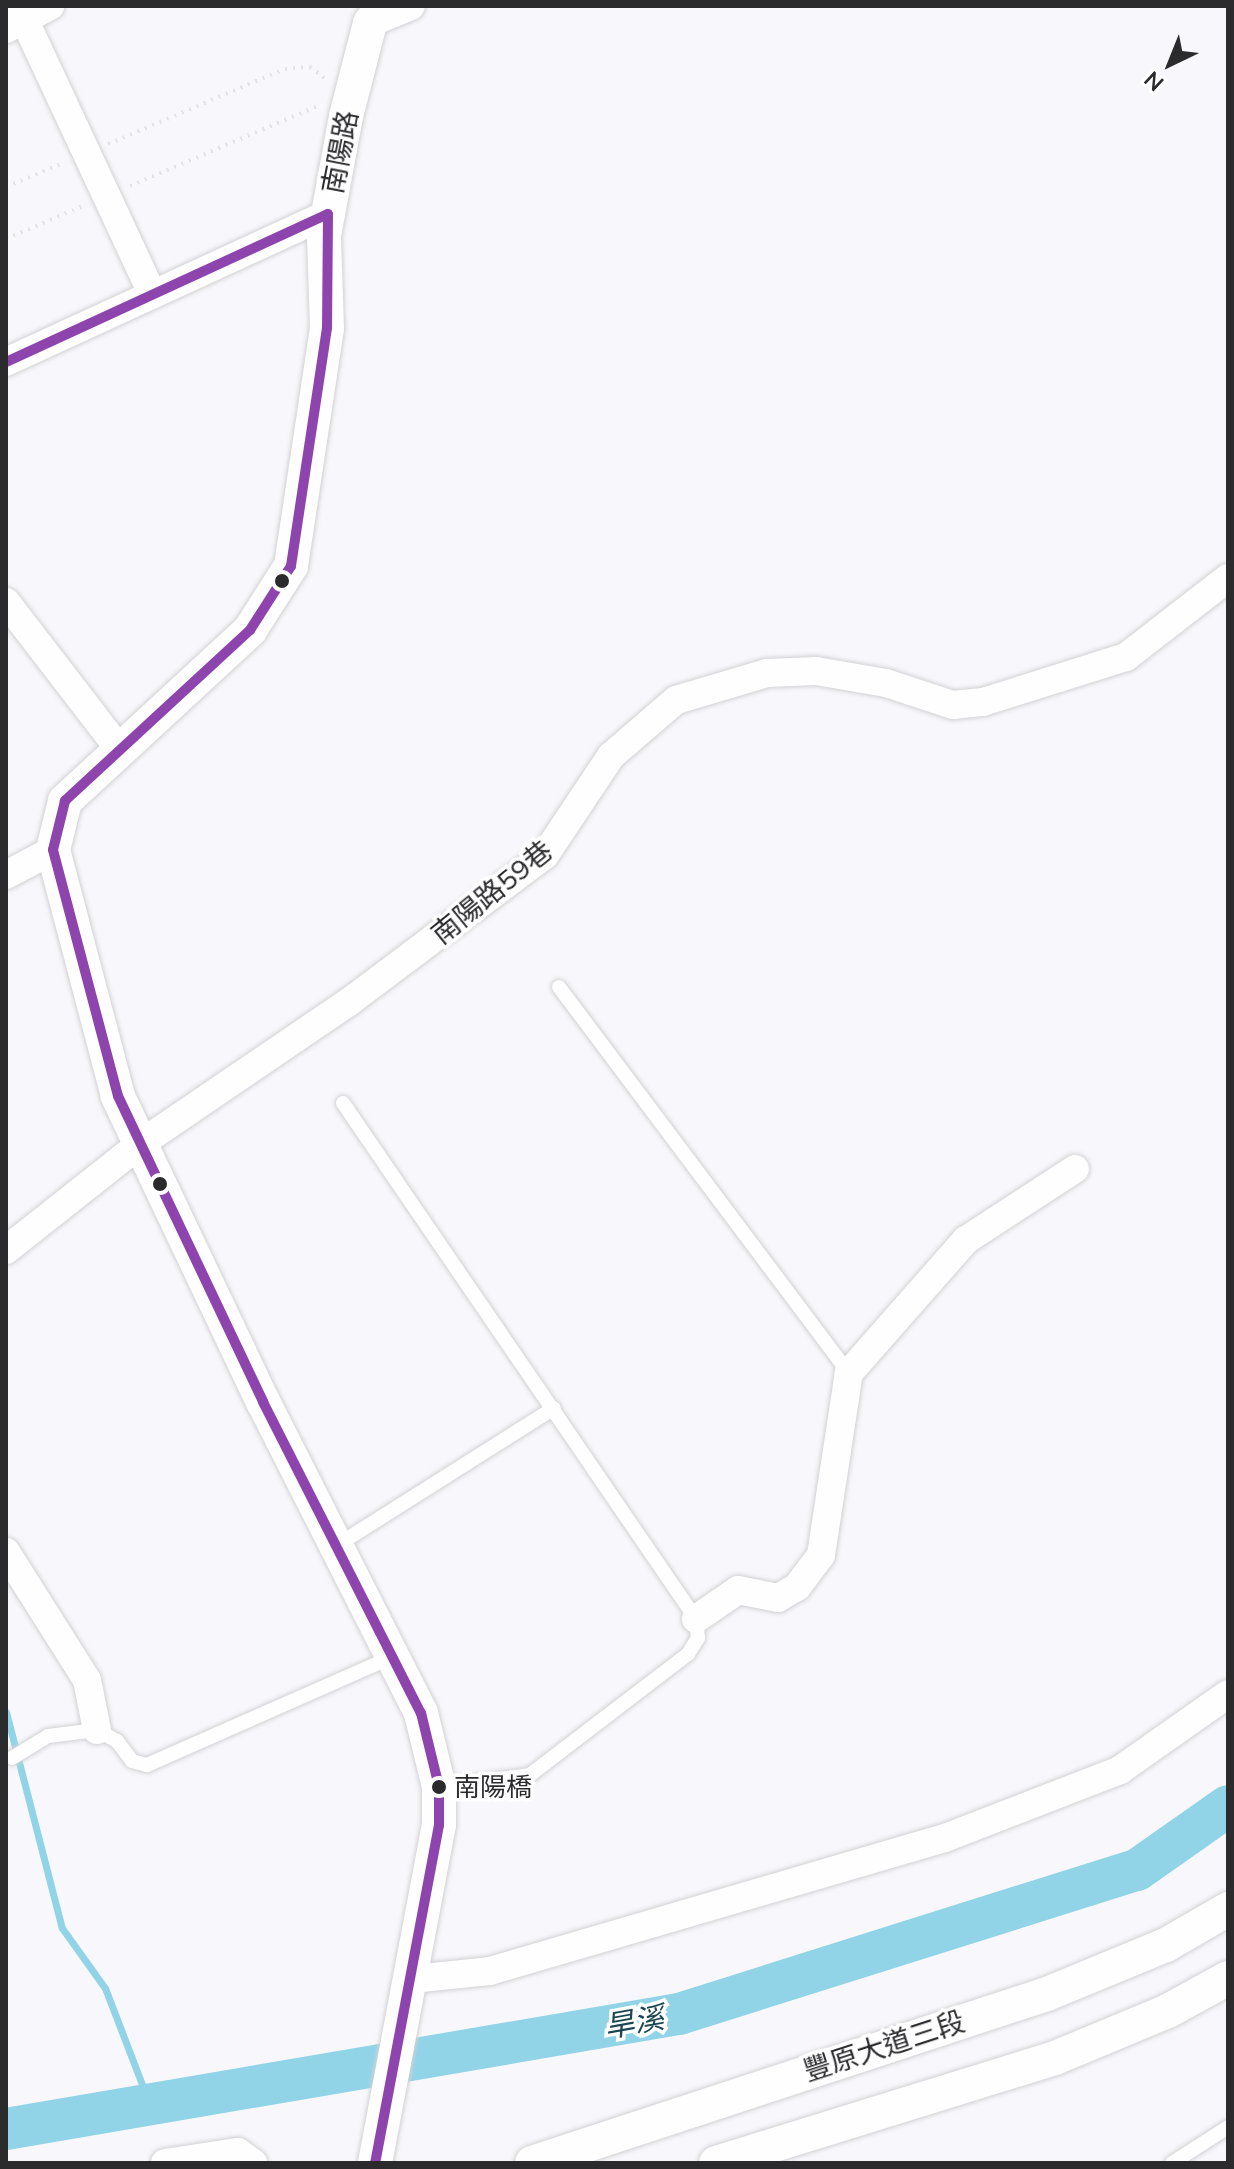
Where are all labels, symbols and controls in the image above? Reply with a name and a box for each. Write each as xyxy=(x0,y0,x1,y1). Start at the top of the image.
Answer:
north arrow xyxy=(1130,24,1210,104)
text: N xyxy=(1138,66,1169,97)
street label: 南陽路 xyxy=(315,108,365,196)
unlabelled marker xyxy=(274,573,290,589)
street label: 南陽路59巷 xyxy=(425,833,559,951)
unlabelled marker xyxy=(152,1176,168,1192)
place label: 南陽橋 xyxy=(454,1771,532,1803)
marker: 南陽橋 xyxy=(431,1779,447,1795)
water label: 旱溪 xyxy=(601,1999,667,2045)
street label: 豐原大道三段 xyxy=(799,2004,969,2088)

